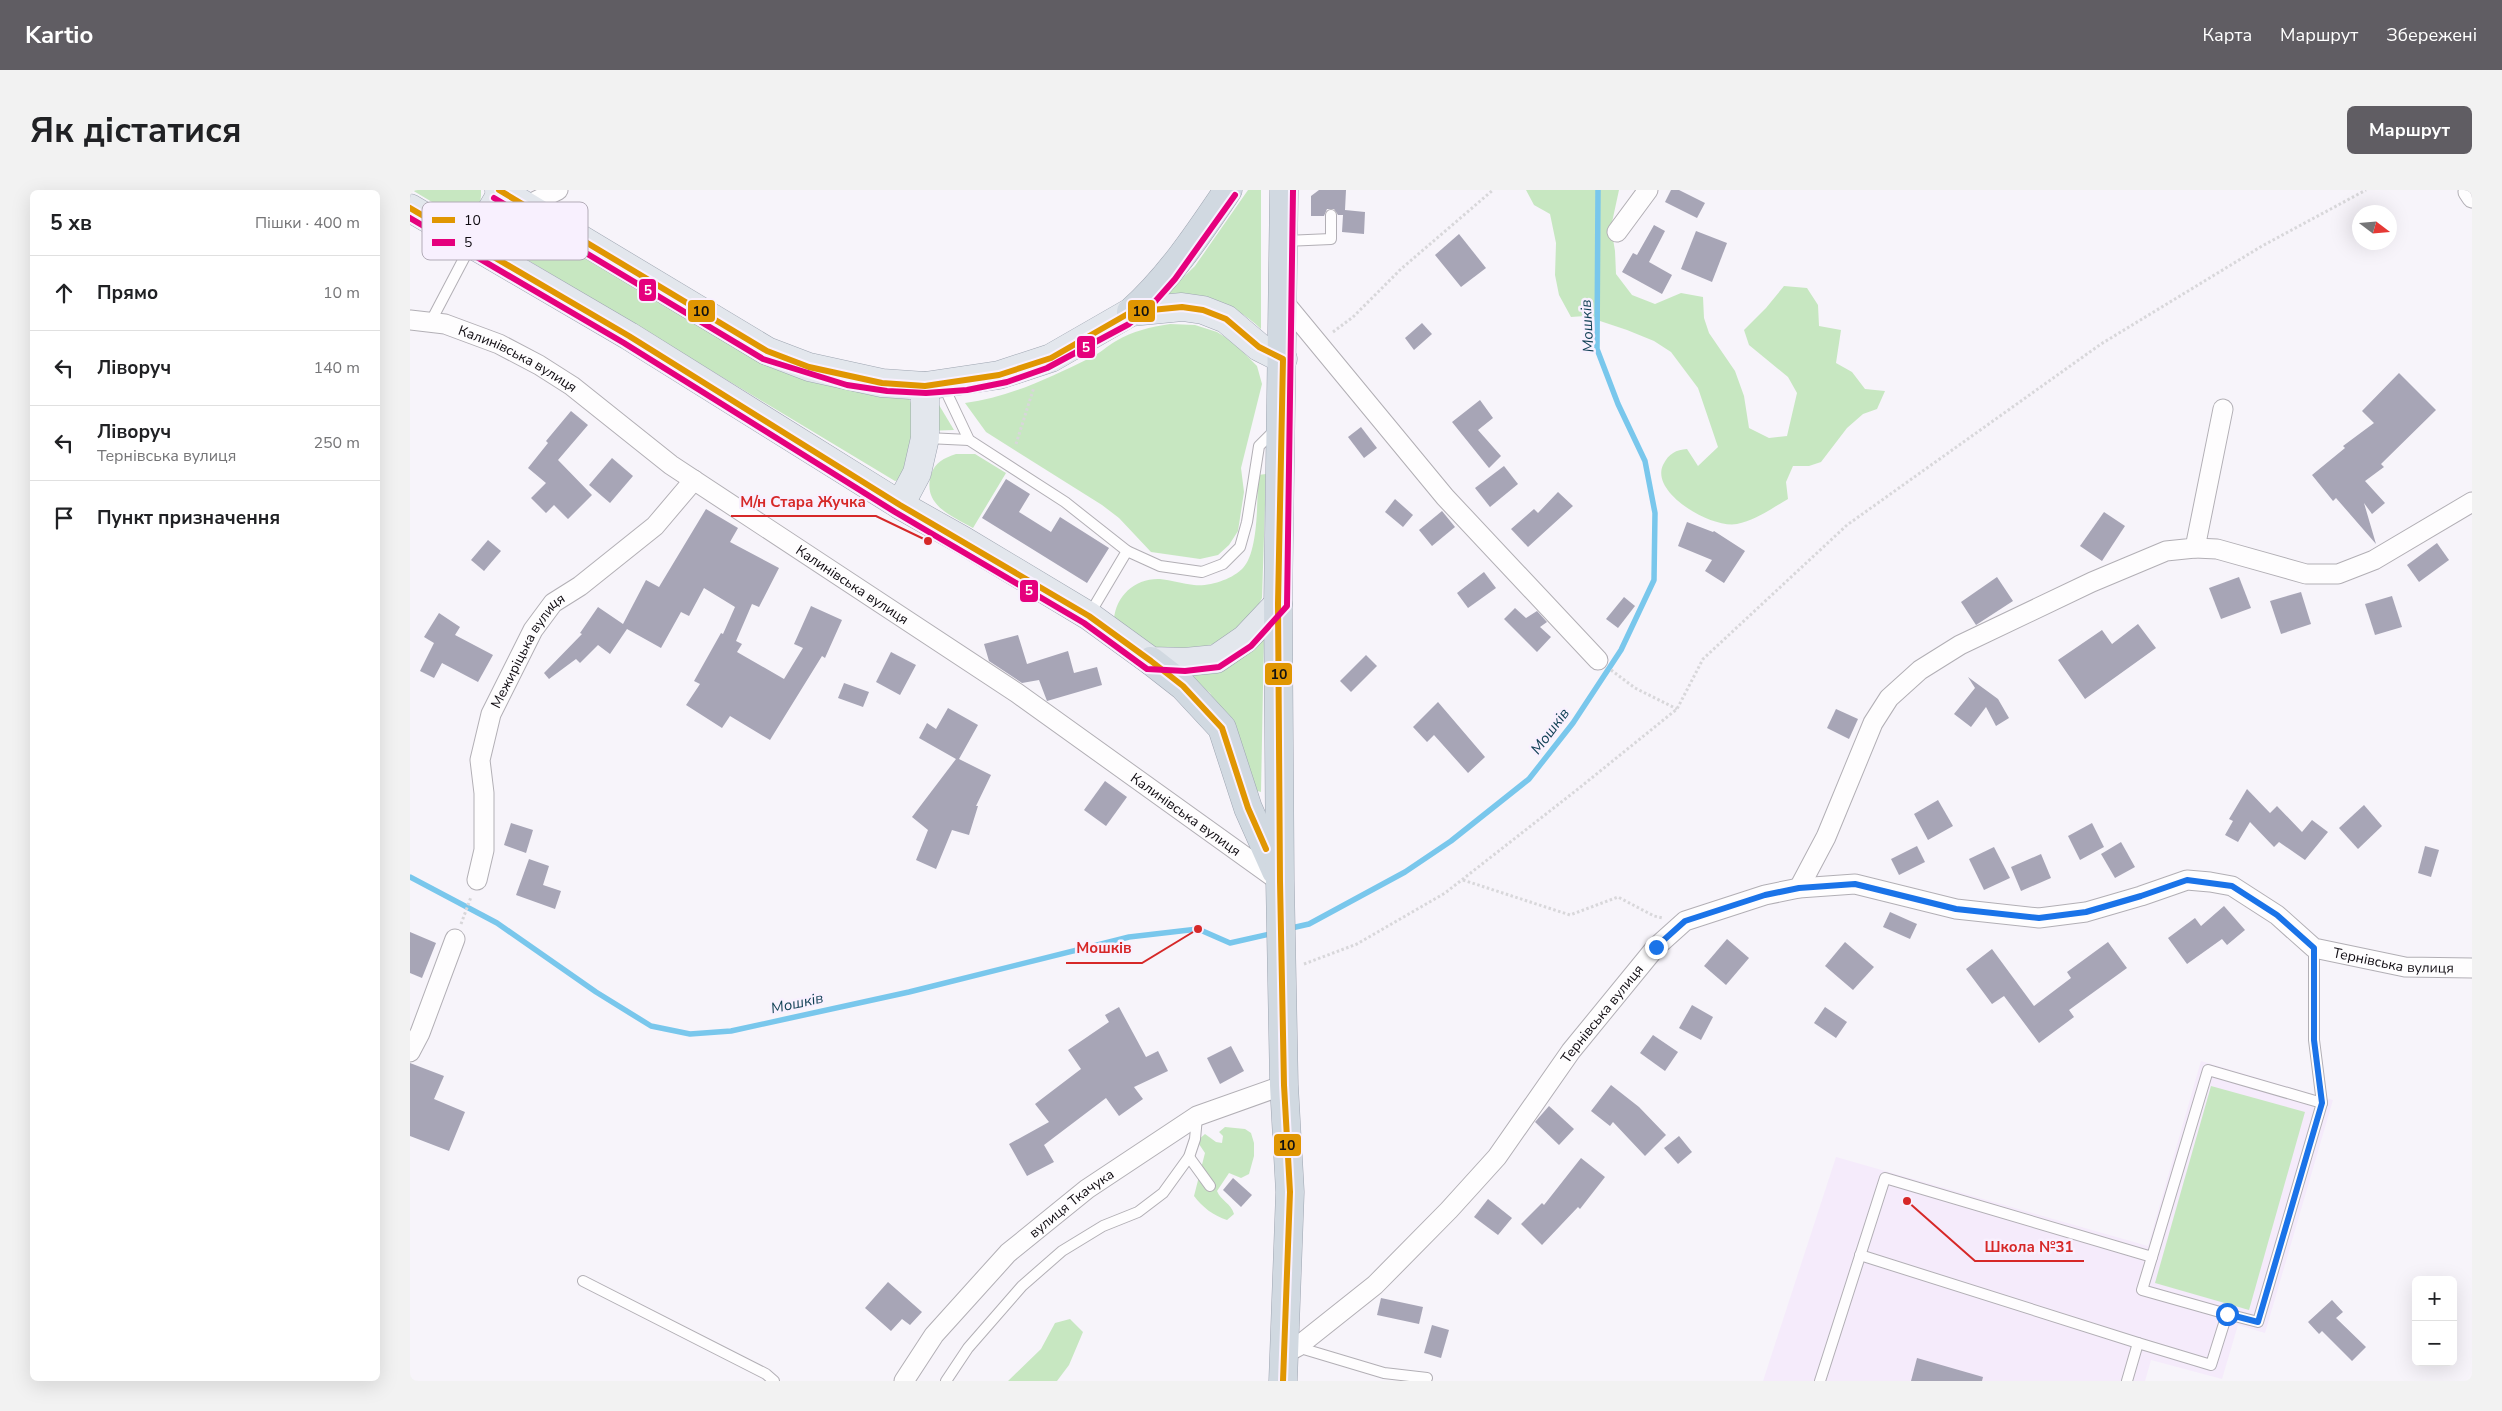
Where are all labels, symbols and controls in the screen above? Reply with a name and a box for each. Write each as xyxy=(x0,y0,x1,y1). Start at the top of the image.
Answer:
text: Kartio xyxy=(25,19,93,51)
text: Карта xyxy=(2203,23,2252,47)
text: Маршрут xyxy=(2280,23,2358,47)
text: Збережені xyxy=(2386,23,2477,47)
button: Маршрут xyxy=(2347,106,2472,154)
text: Як дістатися xyxy=(30,107,242,154)
legend xyxy=(422,202,588,260)
north arrow xyxy=(2352,205,2397,250)
text: 5 хв xyxy=(50,209,92,237)
text: 10 xyxy=(464,211,481,230)
text: Пішки · 400 m xyxy=(255,212,360,234)
text: 5 xyxy=(464,233,472,252)
line badge: 5 xyxy=(638,278,657,302)
icon: ahead xyxy=(50,279,78,307)
text: Прямо xyxy=(97,280,158,306)
text: 5 xyxy=(644,281,652,300)
text: 10 m xyxy=(323,282,360,304)
line badge: 10 xyxy=(687,299,716,323)
line badge: 10 xyxy=(1127,299,1156,323)
water label: Мошків xyxy=(1576,299,1598,353)
text: 10 xyxy=(693,302,709,321)
text: 10 xyxy=(1133,302,1149,321)
street label: Калинівська вулиця xyxy=(456,321,581,397)
line badge: 5 xyxy=(1076,335,1096,359)
text: 5 xyxy=(1082,338,1090,357)
icon: left xyxy=(50,354,78,382)
text: Ліворуч xyxy=(97,355,171,381)
text: 140 m xyxy=(313,357,360,379)
text: Ліворуч xyxy=(97,419,171,445)
icon: left xyxy=(50,429,78,457)
text: 250 m xyxy=(313,432,360,454)
text: Тернівська вулиця xyxy=(97,445,236,467)
callout: М/н Стара Жучка xyxy=(731,486,876,516)
text: М/н Стара Жучка xyxy=(740,492,866,512)
icon: arrive xyxy=(50,504,78,532)
text: Пункт призначення xyxy=(97,505,280,531)
street label: Калинівська вулиця xyxy=(792,541,912,629)
line badge: 5 xyxy=(1019,579,1039,603)
text: 5 xyxy=(1025,581,1033,600)
street label: Межиріцька вулиця xyxy=(486,589,568,711)
line badge: 10 xyxy=(1264,662,1293,686)
text: 10 xyxy=(1271,665,1287,684)
water label: Мошків xyxy=(1526,704,1574,758)
street label: Калинівська вулиця xyxy=(1127,769,1245,861)
callout: Мошків xyxy=(1066,933,1142,963)
route end xyxy=(1645,936,1668,959)
text: Мошків xyxy=(1076,938,1132,958)
street label: Тернівська вулиця xyxy=(2331,943,2454,978)
street label: Тернівська вулиця xyxy=(1556,961,1648,1067)
water label: Мошків xyxy=(769,988,825,1018)
line badge: 10 xyxy=(1273,1133,1302,1157)
text: 10 xyxy=(1279,1136,1295,1155)
street label: вулиця Ткачука xyxy=(1025,1165,1118,1242)
callout: Школа №31 xyxy=(1975,1231,2084,1261)
text: Школа №31 xyxy=(1984,1237,2074,1257)
map controls xyxy=(2412,1276,2457,1366)
button: + xyxy=(2412,1276,2457,1321)
route start xyxy=(2216,1303,2239,1326)
button: − xyxy=(2412,1321,2457,1366)

